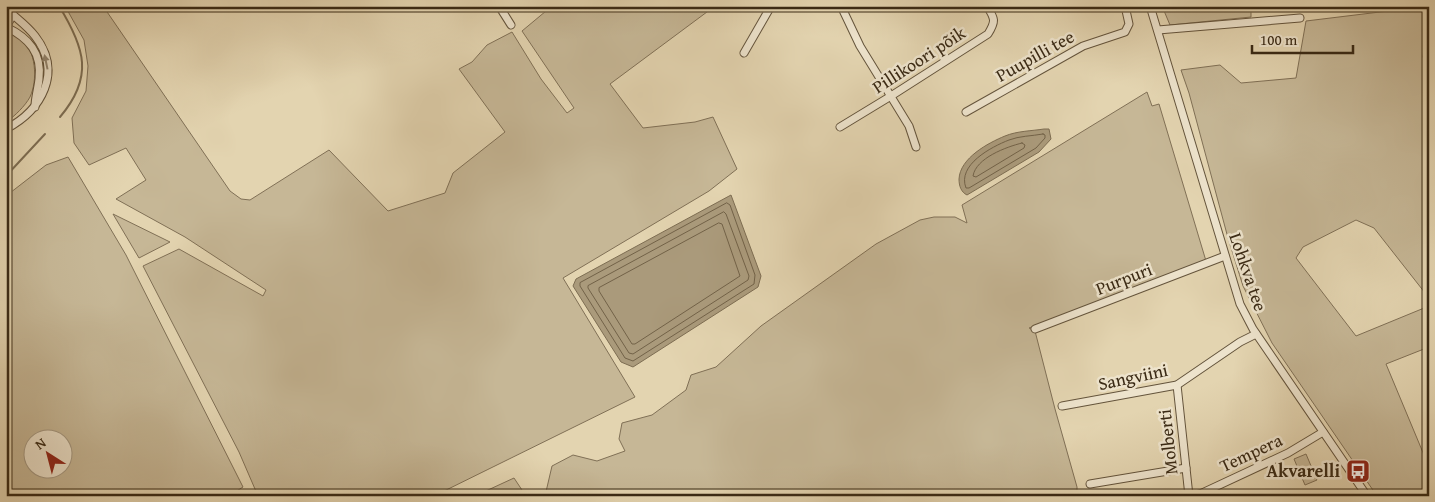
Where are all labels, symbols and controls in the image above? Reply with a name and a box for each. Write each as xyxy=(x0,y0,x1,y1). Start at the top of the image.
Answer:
street label: Pillikoori põik xyxy=(867,19,971,100)
scale bar xyxy=(1252,22,1354,54)
street label: Puupilli tee xyxy=(990,23,1079,88)
text: 100 m xyxy=(1260,29,1298,50)
one-way arrow xyxy=(42,54,50,69)
street label: Lohkva tee xyxy=(1222,229,1275,315)
street label: Purpuri xyxy=(1092,255,1156,302)
street label: Sangviini xyxy=(1096,356,1170,397)
street label: Molberti xyxy=(1151,408,1184,476)
street label: Tempera xyxy=(1215,426,1287,479)
north arrow xyxy=(22,430,72,480)
text: N xyxy=(31,432,51,454)
place label: Akvarelli xyxy=(1267,457,1340,484)
bus stop icon: Akvarelli xyxy=(1345,458,1371,484)

